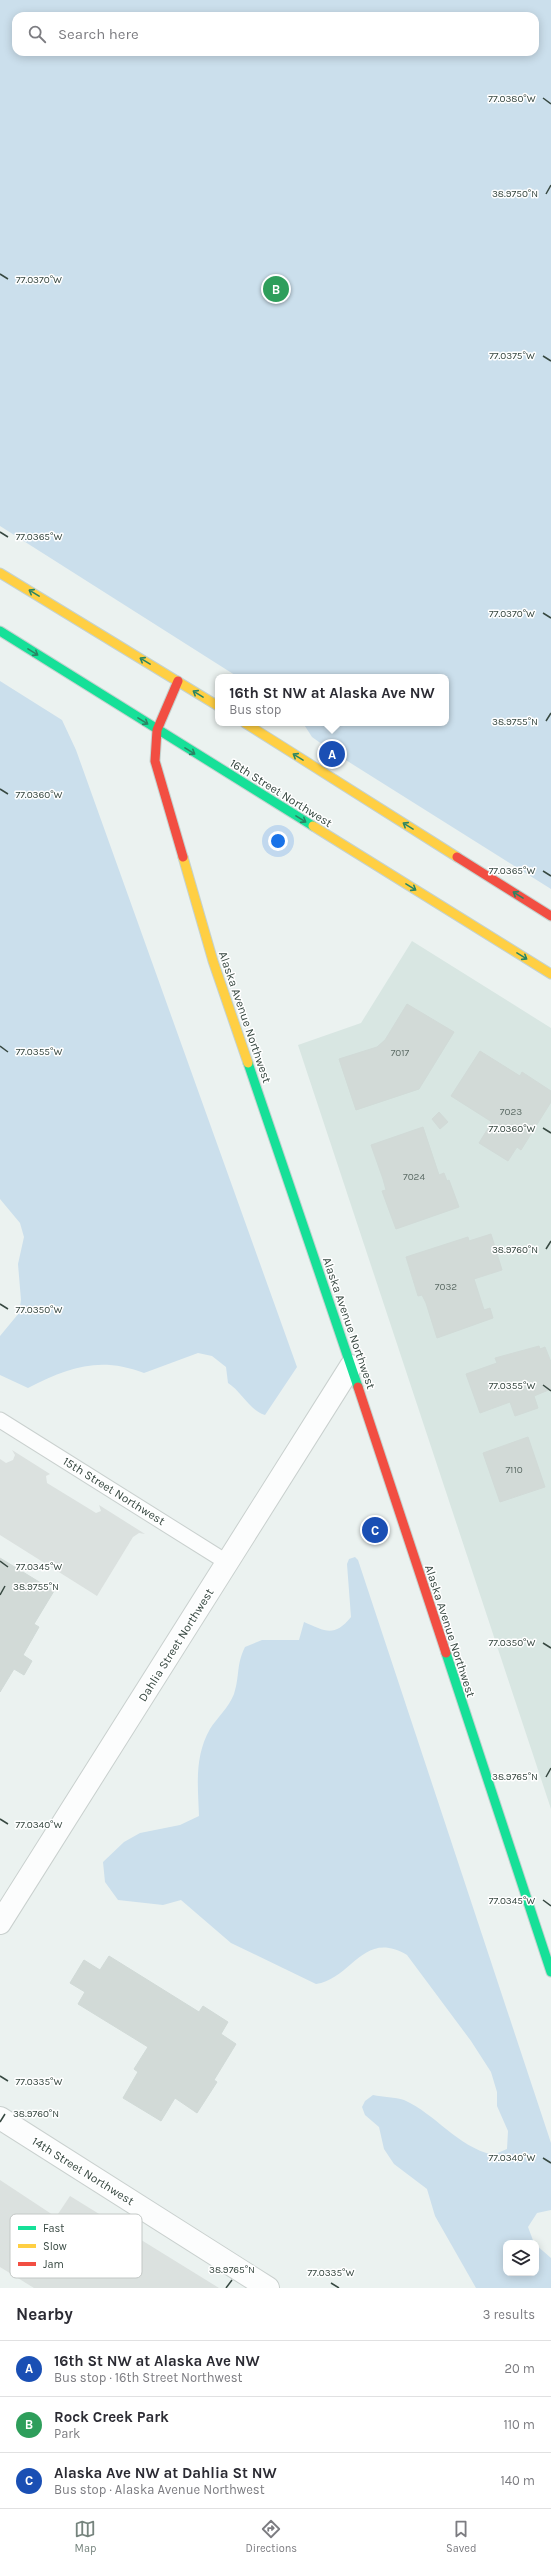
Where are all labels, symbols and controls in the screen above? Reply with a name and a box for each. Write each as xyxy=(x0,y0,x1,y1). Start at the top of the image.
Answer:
search box xyxy=(12,12,539,56)
icon: search xyxy=(26,23,48,45)
text: Search here xyxy=(58,25,139,43)
text: 77.0380°W xyxy=(488,93,536,105)
text: 38.9750°N xyxy=(492,188,538,200)
text: 77.0370°W xyxy=(16,274,62,286)
pin: B xyxy=(263,274,289,304)
text: 77.0375°W xyxy=(489,350,535,362)
text: 77.0365°W xyxy=(16,531,62,543)
one-way arrow xyxy=(29,589,40,597)
text: 77.0370°W xyxy=(489,608,535,620)
one-way arrow xyxy=(27,648,38,656)
one-way arrow xyxy=(139,656,151,664)
popup xyxy=(215,674,449,726)
text: 16th St NW at Alaska Ave NW xyxy=(229,684,435,702)
one-way arrow xyxy=(192,689,204,697)
text: Bus stop xyxy=(229,702,281,717)
text: 38.9755°N xyxy=(492,716,538,728)
one-way arrow xyxy=(137,718,149,726)
pin: A xyxy=(319,739,345,769)
one-way arrow xyxy=(184,747,196,755)
one-way arrow xyxy=(292,752,304,760)
street label: 16th Street Northwest xyxy=(227,756,335,830)
text: 77.0360°W xyxy=(15,789,63,801)
one-way arrow xyxy=(295,815,306,823)
one-way arrow xyxy=(403,822,414,830)
your location xyxy=(268,831,288,851)
text: 77.0365°W xyxy=(489,865,535,877)
one-way arrow xyxy=(405,884,417,892)
one-way arrow xyxy=(513,891,524,899)
street label: Alaska Avenue Northwest xyxy=(216,949,274,1085)
one-way arrow xyxy=(516,952,528,960)
text: 77.0355°W xyxy=(16,1046,62,1058)
house number: 7017 xyxy=(391,1047,410,1059)
house number: 7023 xyxy=(500,1106,522,1118)
text: 77.0360°W xyxy=(488,1123,536,1135)
house number: 7024 xyxy=(403,1171,425,1183)
text: 38.9760°N xyxy=(492,1244,538,1256)
street label: Alaska Avenue Northwest xyxy=(320,1255,378,1391)
house number: 7032 xyxy=(435,1281,457,1293)
text: 77.0350°W xyxy=(16,1304,63,1316)
text: 77.0355°W xyxy=(489,1380,535,1392)
street label: 15th Street Northwest xyxy=(60,1454,168,1528)
house number: 7110 xyxy=(505,1464,523,1476)
pin: C xyxy=(362,1515,388,1545)
text: 77.0345°W xyxy=(16,1561,62,1573)
street label: Alaska Avenue Northwest xyxy=(422,1563,478,1699)
text: 38.9755°N xyxy=(13,1581,59,1593)
street label: Dahlia Street Northwest xyxy=(135,1586,217,1704)
text: 77.0350°W xyxy=(489,1637,536,1649)
text: 38.9765°N xyxy=(492,1771,538,1783)
text: 77.0340°W xyxy=(16,1819,62,1831)
text: 77.0345°W xyxy=(489,1895,535,1907)
text: 77.0335°W xyxy=(16,2076,63,2088)
text: 38.9760°N xyxy=(13,2108,59,2120)
street label: 14th Street Northwest xyxy=(29,2134,137,2208)
text: 77.0340°W xyxy=(489,2152,535,2164)
legend xyxy=(10,2214,142,2278)
text: Fast xyxy=(43,2222,64,2235)
text: Slow xyxy=(43,2240,67,2253)
map controls xyxy=(503,2240,539,2276)
button: layers xyxy=(503,2240,539,2276)
text: Jam xyxy=(43,2258,64,2271)
text: 38.9765°N xyxy=(209,2264,255,2276)
text: 77.0335°W xyxy=(308,2267,355,2279)
text: Nearby xyxy=(16,2304,73,2324)
text: 3 results xyxy=(483,2307,535,2322)
text: 16th St NW at Alaska Ave NW xyxy=(54,2352,260,2370)
text: A xyxy=(25,2361,33,2376)
text: 20 m xyxy=(505,2361,535,2376)
text: Bus stop · 16th Street Northwest xyxy=(54,2370,242,2385)
text: Rock Creek Park xyxy=(54,2408,169,2426)
text: B xyxy=(25,2417,33,2432)
text: 110 m xyxy=(503,2417,535,2432)
text: Park xyxy=(54,2426,80,2441)
text: Alaska Ave NW at Dahlia St NW xyxy=(54,2464,277,2482)
text: C xyxy=(25,2473,33,2488)
text: 140 m xyxy=(500,2473,535,2488)
text: Bus stop · Alaska Avenue Northwest xyxy=(54,2482,265,2497)
tab: Map xyxy=(74,2518,96,2555)
tab: Directions xyxy=(245,2518,297,2555)
tab: Saved xyxy=(446,2518,477,2555)

